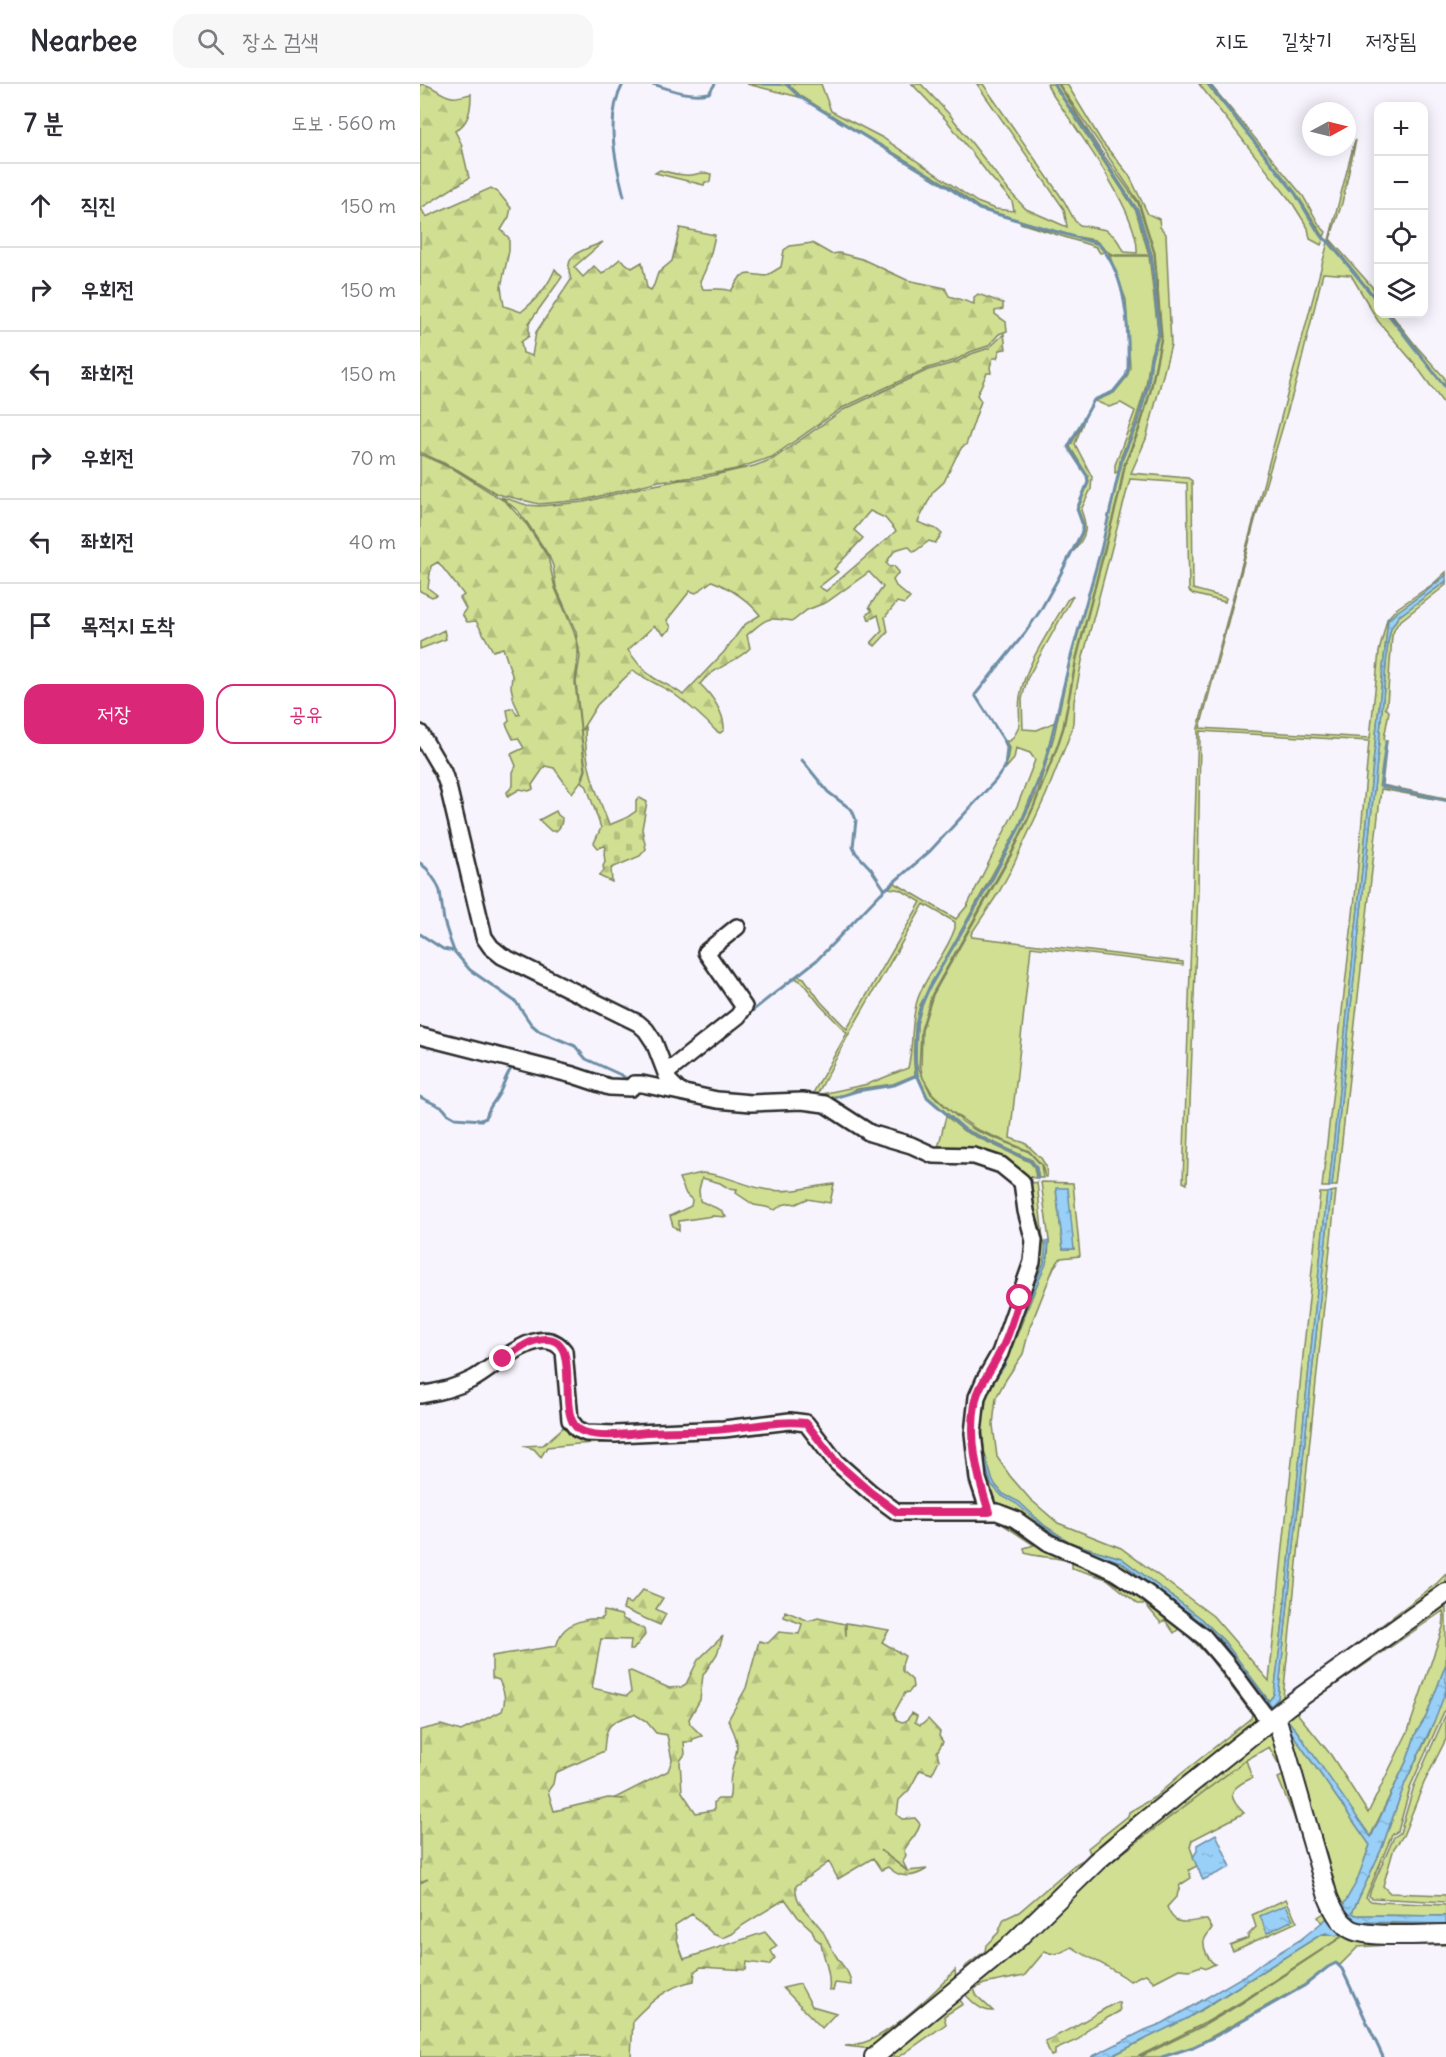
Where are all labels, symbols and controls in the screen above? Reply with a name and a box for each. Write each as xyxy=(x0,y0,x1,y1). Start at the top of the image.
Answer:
search box xyxy=(173,14,593,68)
text: Nearbee xyxy=(30,23,137,59)
icon: search xyxy=(194,25,227,58)
text: 장소 검색 xyxy=(242,27,318,55)
text: 지도 xyxy=(1215,27,1249,54)
text: 길찾기 xyxy=(1282,27,1332,54)
text: 저장됨 xyxy=(1365,27,1416,54)
north arrow xyxy=(1302,102,1356,156)
map controls xyxy=(1374,102,1428,318)
button: + xyxy=(1374,102,1428,156)
text: 7 분 xyxy=(24,106,64,139)
text: 도보 · 560 m xyxy=(291,110,396,135)
button: − xyxy=(1374,156,1428,210)
icon: ahead xyxy=(24,189,57,222)
text: 직진 xyxy=(81,191,116,219)
text: 150 m xyxy=(341,193,396,218)
button: locate xyxy=(1374,210,1428,264)
button: layers xyxy=(1374,264,1428,318)
icon: right xyxy=(24,273,57,306)
text: 우회전 xyxy=(81,275,134,303)
text: 150 m xyxy=(341,277,396,302)
icon: left xyxy=(24,357,57,390)
text: 좌회전 xyxy=(81,359,134,387)
text: 150 m xyxy=(341,361,396,386)
icon: right xyxy=(24,441,57,474)
text: 우회전 xyxy=(81,443,134,471)
text: 70 m xyxy=(351,445,396,470)
icon: left xyxy=(24,525,57,558)
text: 좌회전 xyxy=(81,527,134,555)
text: 40 m xyxy=(349,529,396,554)
icon: arrive xyxy=(24,609,57,642)
text: 목적지 도착 xyxy=(81,611,175,639)
button: 저장 xyxy=(24,684,204,744)
button: 공유 xyxy=(216,684,396,744)
route start xyxy=(1006,1284,1032,1310)
route end xyxy=(489,1345,515,1371)

